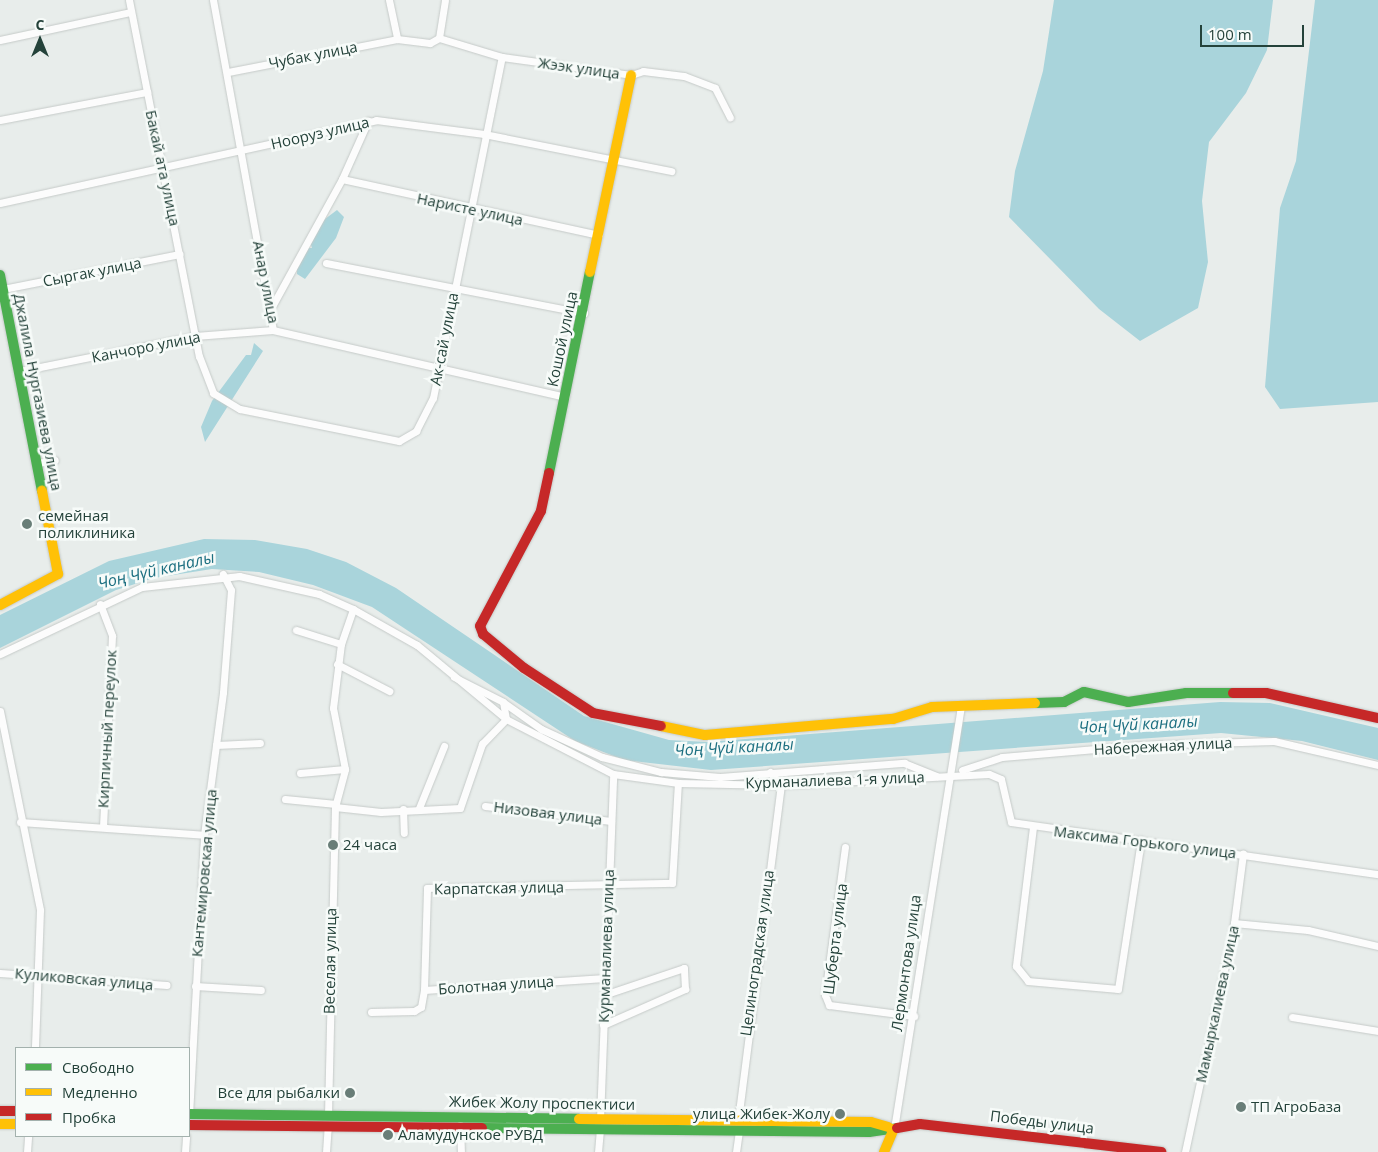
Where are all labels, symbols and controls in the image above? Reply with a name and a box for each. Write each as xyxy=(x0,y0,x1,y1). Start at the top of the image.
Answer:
north arrow xyxy=(15,15,65,65)
text: С xyxy=(36,15,44,34)
scale bar xyxy=(1203,15,1307,47)
text: 100 m xyxy=(1208,24,1252,44)
street label: Чубак улица xyxy=(267,38,359,72)
street label: Жээк улица xyxy=(537,53,621,83)
street label: Бакай ата улица xyxy=(142,108,184,228)
street label: Нооруз улица xyxy=(269,113,371,153)
street label: Наристе улица xyxy=(415,189,525,229)
street label: Анар улица xyxy=(249,239,283,325)
street label: Сыргак улица xyxy=(41,254,143,290)
street label: Кошой улица xyxy=(543,290,581,388)
street label: Ак-сай улица xyxy=(426,291,462,387)
street label: Джалила Нургазиева улица xyxy=(10,292,66,492)
street label: Канчоро улица xyxy=(90,328,202,366)
place label: семейная поликлиника xyxy=(38,506,135,541)
marker: семейная поликлиника xyxy=(20,517,34,531)
water label: Чоң Чүй каналы xyxy=(96,547,216,593)
street label: Кирпичный переулок xyxy=(94,649,120,809)
water label: Чоң Чүй каналы xyxy=(1078,711,1198,737)
street label: Набережная улица xyxy=(1093,733,1233,759)
water label: Чоң Чүй каналы xyxy=(674,734,794,760)
street label: Курманалиева 1-я улица xyxy=(745,768,925,792)
street label: Кантемировская улица xyxy=(188,788,220,958)
street label: Низовая улица xyxy=(493,797,603,829)
street label: Максима Горького улица xyxy=(1053,822,1237,862)
place label: 24 часа xyxy=(343,836,397,854)
marker: 24 часа xyxy=(327,839,339,851)
street label: Курманалиева улица xyxy=(594,869,618,1023)
street label: Целиноградская улица xyxy=(736,869,778,1037)
street label: Карпатская улица xyxy=(434,878,564,898)
street label: Шуберта улица xyxy=(819,882,851,996)
street label: Лермонтова улица xyxy=(887,893,925,1033)
street label: Веселая улица xyxy=(320,908,340,1014)
street label: Мамыркалиева улица xyxy=(1192,924,1242,1084)
street label: Куликовская улица xyxy=(14,964,154,994)
street label: Болотная улица xyxy=(437,972,555,998)
legend xyxy=(15,1047,190,1137)
text: Свободно xyxy=(62,1057,134,1077)
text: Медленно xyxy=(62,1082,138,1102)
place label: Все для рыбалки xyxy=(218,1084,340,1102)
marker: Все для рыбалки xyxy=(344,1087,356,1099)
street label: Жибек Жолу проспектиси xyxy=(449,1092,635,1114)
place label: ТП АгроБаза xyxy=(1251,1098,1341,1116)
marker: ТП АгроБаза xyxy=(1235,1101,1247,1113)
place label: улица Жибек-Жолу xyxy=(693,1105,830,1123)
text: Пробка xyxy=(62,1107,116,1127)
street label: Победы улица xyxy=(989,1107,1095,1137)
marker: улица Жибек-Жолу xyxy=(834,1108,846,1120)
place label: Аламудунское РУВД xyxy=(398,1126,543,1144)
marker: Аламудунское РУВД xyxy=(382,1129,394,1141)

